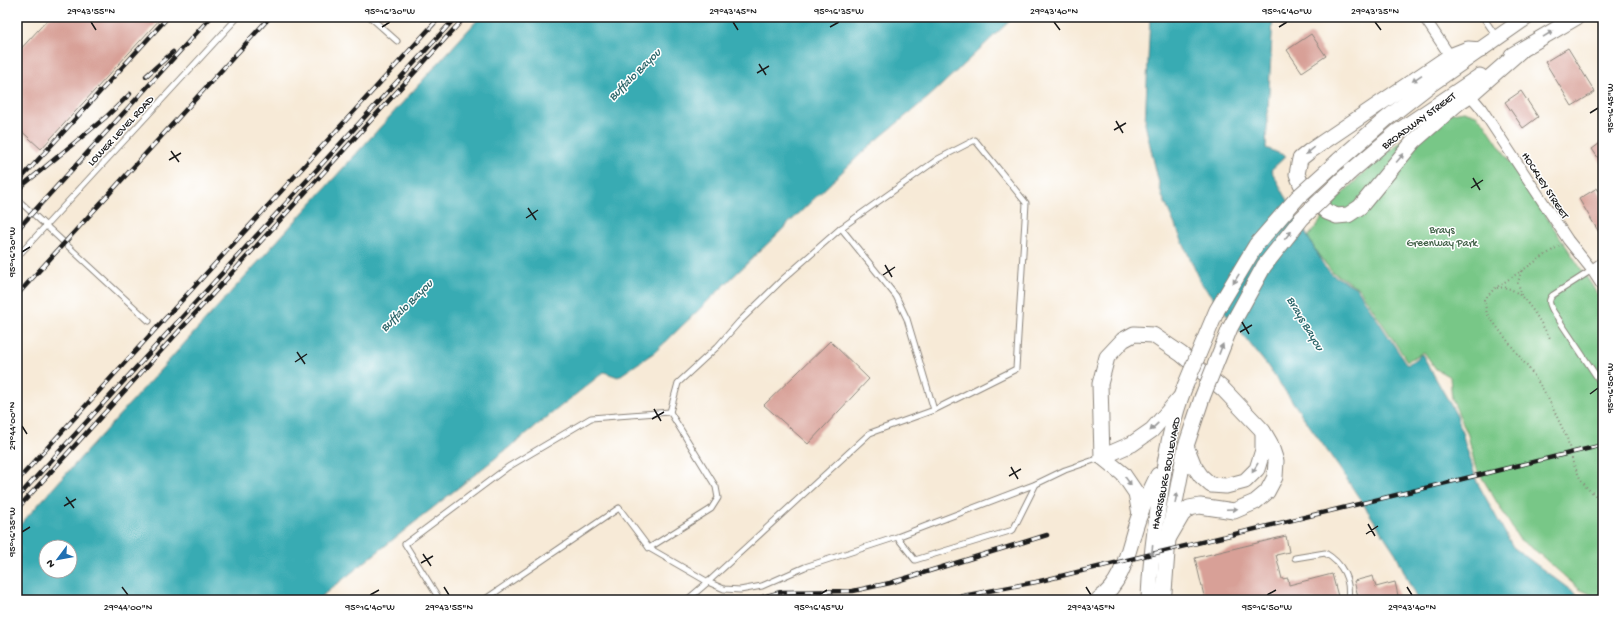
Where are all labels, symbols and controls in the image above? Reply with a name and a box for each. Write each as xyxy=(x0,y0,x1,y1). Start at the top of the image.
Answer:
text: 29°43'55"N xyxy=(67,6,116,18)
text: 95°16'30"W xyxy=(364,6,415,18)
text: 29°43'45"N xyxy=(709,6,757,18)
text: 95°16'35"W xyxy=(813,6,864,18)
text: 29°43'40"N xyxy=(1030,6,1078,18)
text: 95°16'40"W xyxy=(1261,6,1312,18)
text: 29°43'35"N xyxy=(1351,6,1399,18)
one-way arrow xyxy=(1542,30,1554,37)
water label: Buffalo Bayou xyxy=(606,45,665,104)
one-way arrow xyxy=(1412,74,1422,82)
text: 95°16'45"W xyxy=(1605,83,1617,134)
street label: BROADWAY STREET xyxy=(1379,90,1459,153)
street label: LOWER LEVEL ROAD xyxy=(86,93,158,169)
one-way arrow xyxy=(1305,147,1315,155)
street label: HOCKLEY STREET xyxy=(1518,151,1571,222)
one-way arrow xyxy=(1396,152,1405,163)
park label: Brays Greenway Park xyxy=(1406,225,1479,250)
text: 95°16'30"W xyxy=(7,227,19,278)
one-way arrow xyxy=(1284,230,1292,241)
one-way arrow xyxy=(1232,274,1240,284)
water label: Buffalo Bayou xyxy=(378,276,437,335)
water label: Brays Bayou xyxy=(1283,294,1327,355)
one-way arrow xyxy=(1219,342,1225,354)
text: 95°16'50"W xyxy=(1605,363,1617,414)
text: 29°44'00"N xyxy=(7,401,19,450)
street label: HARRISBURG BOULEVARD xyxy=(1150,415,1184,531)
one-way arrow xyxy=(1149,422,1159,432)
one-way arrow xyxy=(1252,462,1259,474)
one-way arrow xyxy=(1124,476,1132,487)
one-way arrow xyxy=(1173,492,1179,504)
one-way arrow xyxy=(1226,506,1239,512)
text: 95°16'35"W xyxy=(7,507,19,558)
north arrow xyxy=(38,539,78,579)
one-way arrow xyxy=(1149,545,1155,557)
text: N xyxy=(44,557,58,569)
text: 29°44'00"N xyxy=(104,602,153,614)
text: 95°16'40"W xyxy=(344,602,395,614)
text: 29°43'55"N xyxy=(425,602,474,614)
text: 95°16'45"W xyxy=(793,602,844,614)
text: 29°43'45"N xyxy=(1067,602,1115,614)
text: 95°16'50"W xyxy=(1241,602,1292,614)
text: 29°43'40"N xyxy=(1388,602,1436,614)

